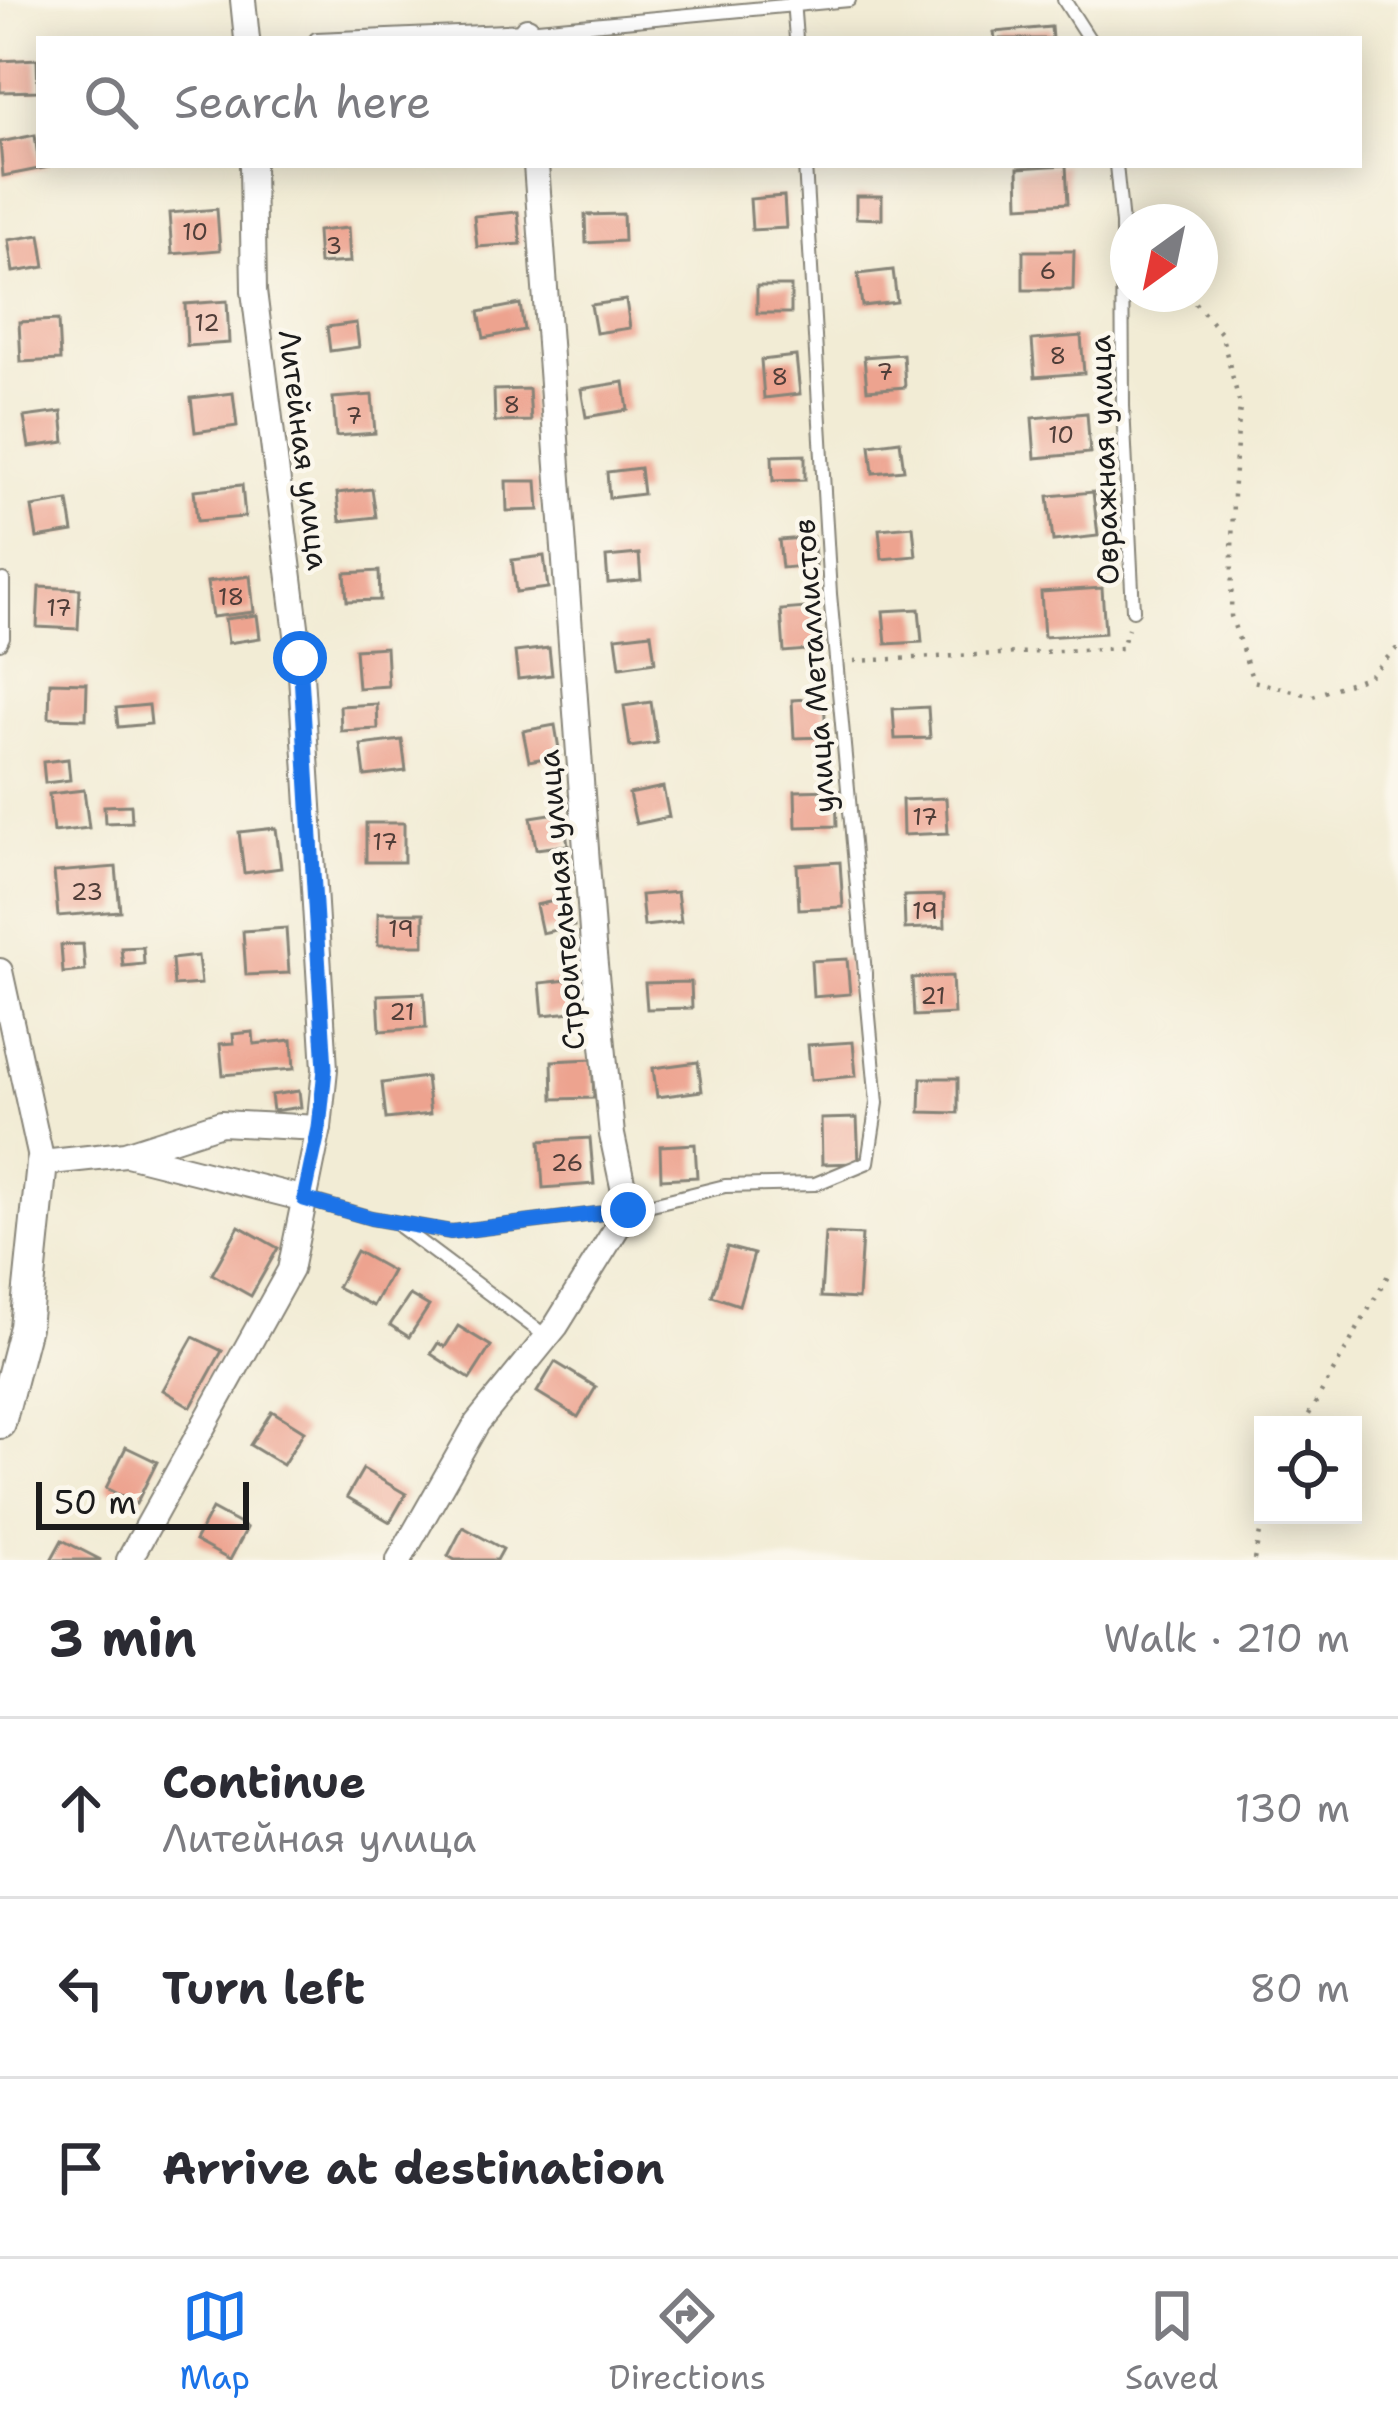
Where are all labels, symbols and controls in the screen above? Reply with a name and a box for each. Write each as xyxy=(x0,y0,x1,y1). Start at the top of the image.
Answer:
search box xyxy=(36,36,1362,168)
icon: search xyxy=(78,69,144,135)
text: Search here xyxy=(174,72,431,132)
north arrow xyxy=(1110,204,1218,312)
house number: 10 xyxy=(182,216,208,248)
house number: 3 xyxy=(326,230,342,262)
house number: 6 xyxy=(1040,255,1056,287)
house number: 12 xyxy=(194,307,220,339)
street label: Литейная улица xyxy=(269,328,339,573)
street label: Овражная улица xyxy=(1079,334,1129,586)
house number: 8 xyxy=(1050,340,1066,372)
house number: 7 xyxy=(877,356,893,388)
house number: 8 xyxy=(772,361,788,393)
house number: 8 xyxy=(504,389,520,421)
house number: 7 xyxy=(346,400,362,432)
house number: 10 xyxy=(1048,419,1074,451)
street label: улица Металлистов xyxy=(783,517,845,815)
house number: 18 xyxy=(218,581,244,613)
house number: 17 xyxy=(46,592,72,624)
route start xyxy=(273,631,327,685)
street label: Строительная улица xyxy=(527,748,595,1052)
house number: 17 xyxy=(912,801,938,833)
house number: 17 xyxy=(372,826,398,858)
house number: 23 xyxy=(71,876,103,908)
house number: 19 xyxy=(912,895,938,927)
house number: 19 xyxy=(388,913,414,945)
house number: 21 xyxy=(920,980,946,1012)
house number: 21 xyxy=(389,996,415,1028)
house number: 26 xyxy=(551,1147,583,1179)
route end xyxy=(601,1183,655,1237)
map controls xyxy=(1254,1416,1362,1524)
button: locate xyxy=(1254,1416,1362,1524)
scale bar xyxy=(36,1476,249,1529)
text: 50 m xyxy=(54,1480,137,1525)
text: 3 min xyxy=(48,1604,197,1672)
text: Walk · 210 m xyxy=(1103,1612,1350,1664)
text: Continue xyxy=(162,1752,366,1812)
icon: ahead xyxy=(48,1775,114,1841)
text: 130 m xyxy=(1235,1782,1350,1834)
text: Литейная улица xyxy=(162,1812,476,1864)
icon: left xyxy=(48,1955,114,2021)
text: Turn left xyxy=(162,1958,365,2018)
text: 80 m xyxy=(1249,1962,1350,2014)
icon: arrive xyxy=(48,2135,114,2201)
text: Arrive at destination xyxy=(162,2138,665,2198)
tab: Map xyxy=(179,2283,250,2400)
tab: Directions xyxy=(609,2283,766,2400)
tab: Saved xyxy=(1125,2283,1219,2400)

